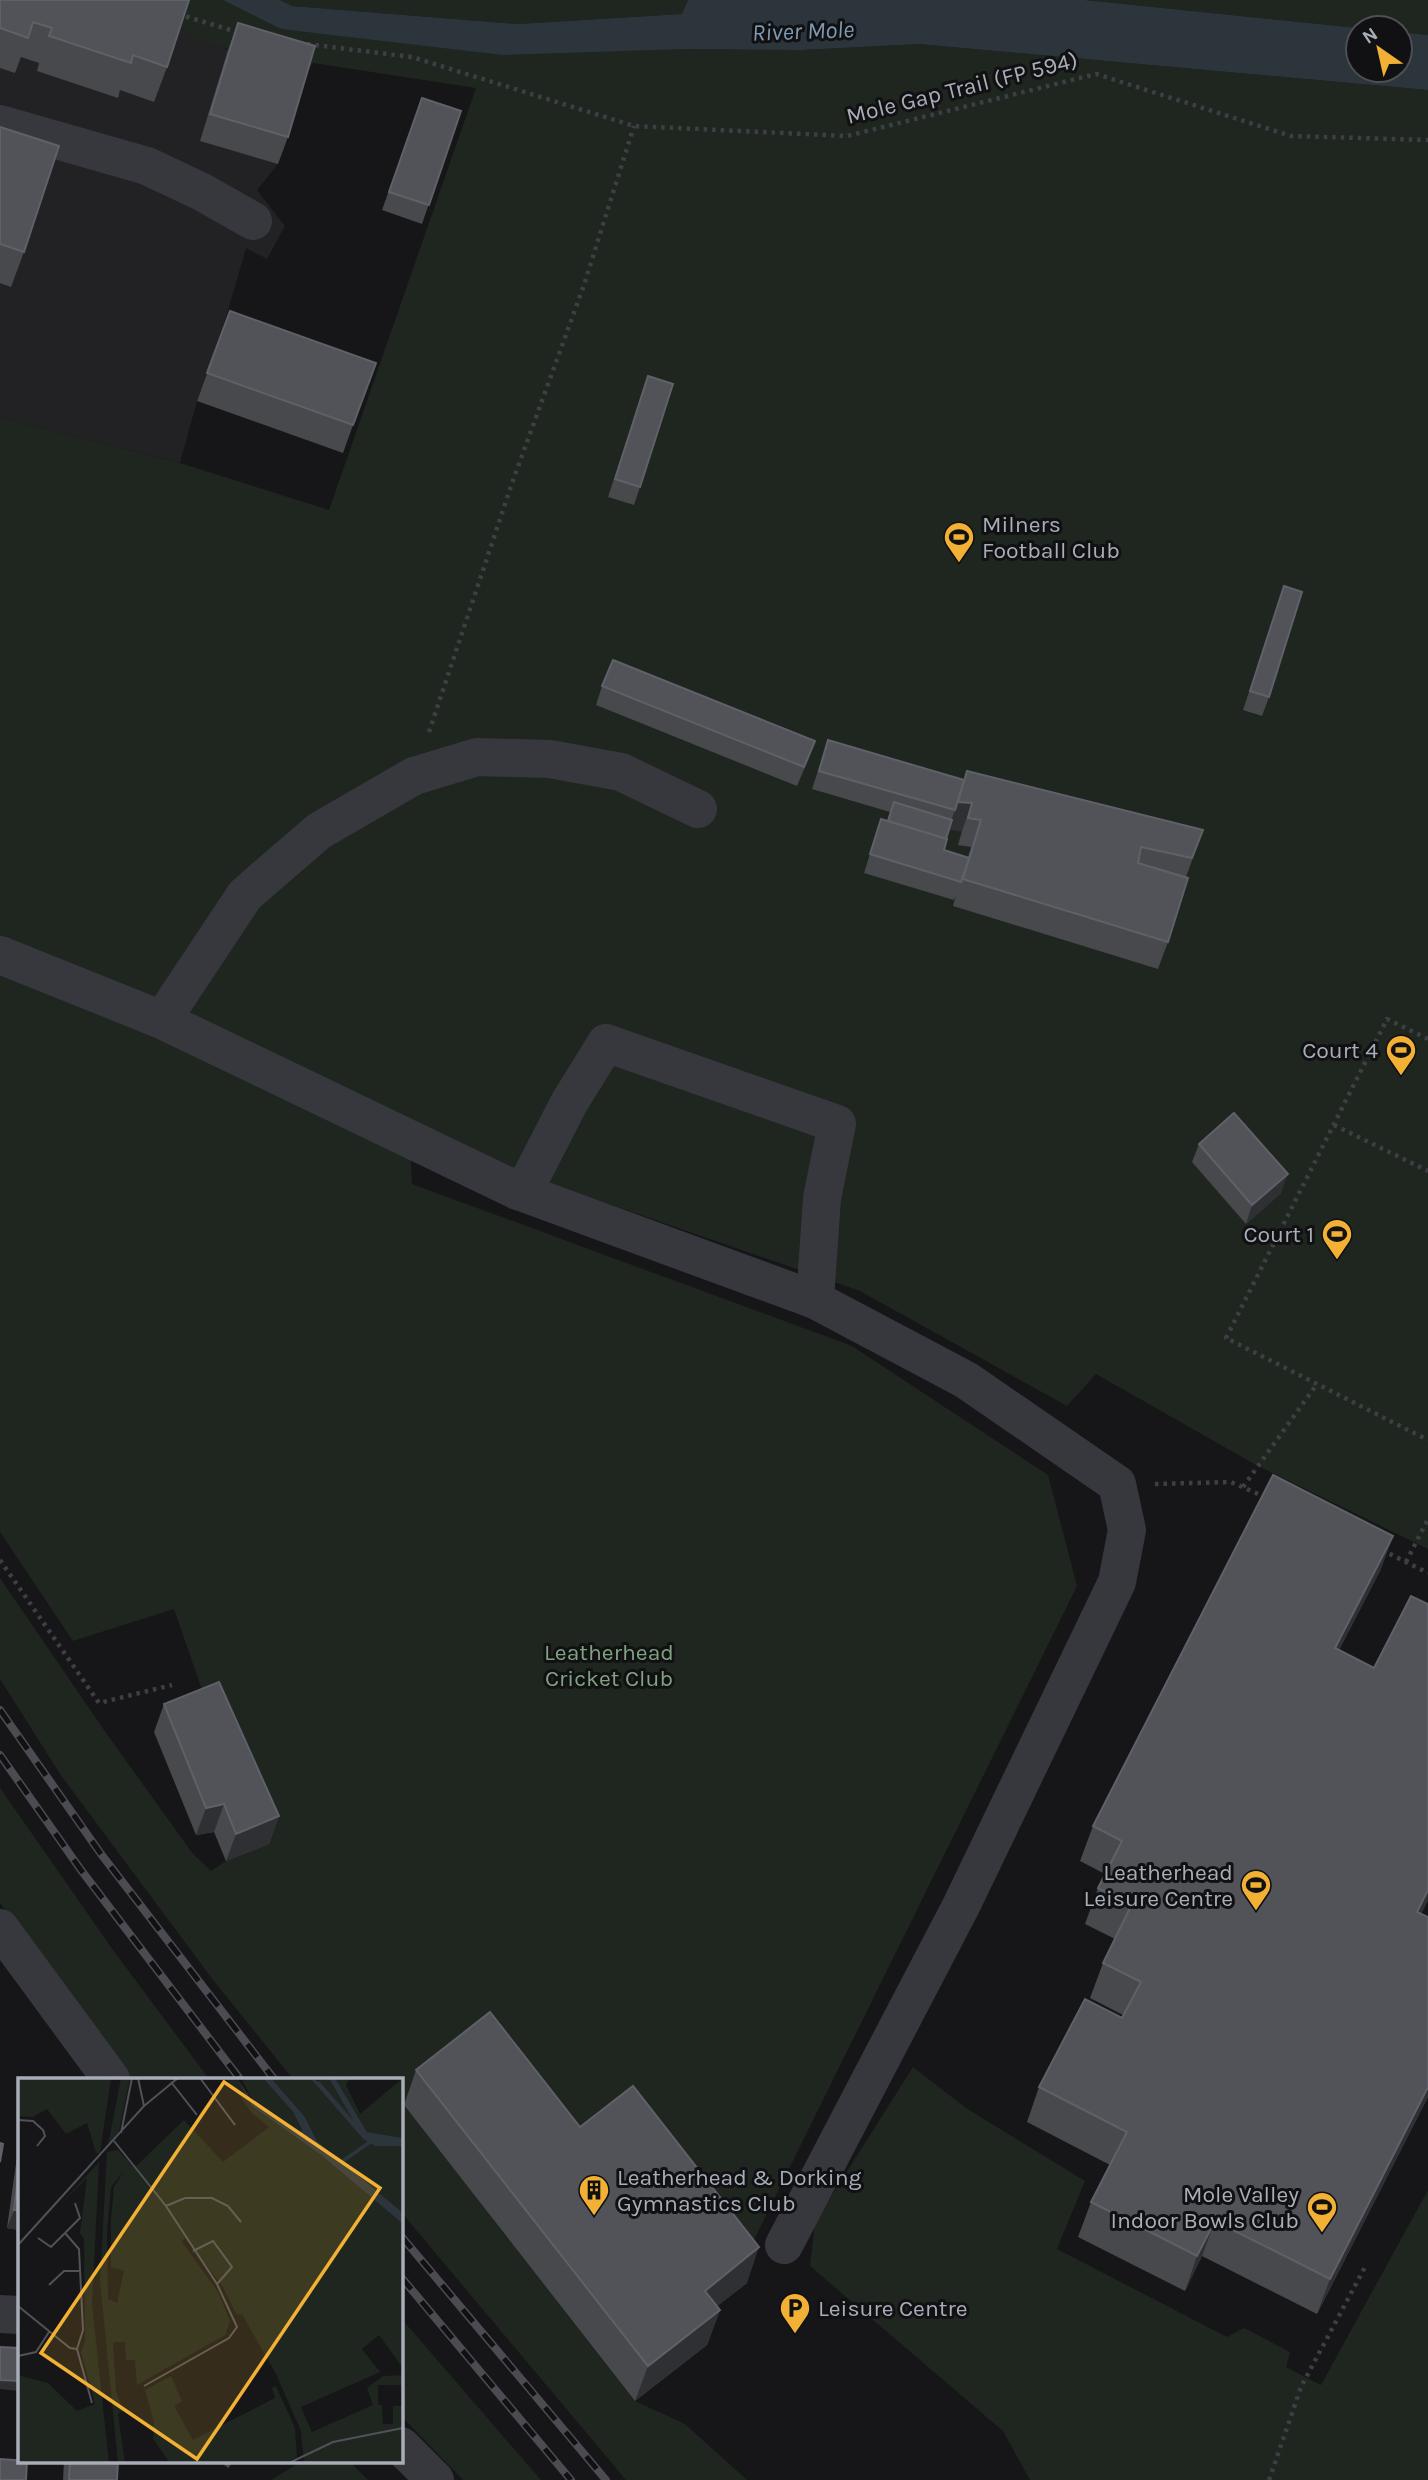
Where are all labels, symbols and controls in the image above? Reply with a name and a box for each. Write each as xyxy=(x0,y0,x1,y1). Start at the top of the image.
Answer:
north arrow xyxy=(1344,14,1414,84)
water label: River Mole xyxy=(751,15,855,47)
text: N xyxy=(1358,23,1382,49)
street label: Mole Gap Trail (FP 594) xyxy=(844,46,1080,130)
place label: Milners Football Club xyxy=(982,511,1120,564)
sports icon: Milners Football Club xyxy=(942,520,976,564)
sports icon: Court 4 xyxy=(1384,1033,1418,1077)
place label: Court 4 xyxy=(1302,1037,1378,1064)
sports icon: Court 1 xyxy=(1320,1217,1354,1261)
place label: Court 1 xyxy=(1243,1221,1314,1248)
park label: Leatherhead Cricket Club xyxy=(544,1639,674,1692)
place label: Leatherhead Leisure Centre xyxy=(1083,1859,1233,1912)
sports icon: Leatherhead Leisure Centre xyxy=(1239,1868,1273,1912)
inset map xyxy=(18,2078,402,2462)
place label: Leatherhead & Dorking Gymnastics Club xyxy=(617,2164,862,2217)
building icon: Leatherhead & Dorking Gymnastics Club xyxy=(577,2173,611,2217)
place label: Mole Valley Indoor Bowls Club xyxy=(1111,2181,1299,2234)
sports icon: Mole Valley Indoor Bowls Club xyxy=(1305,2190,1339,2234)
parking icon: Leisure Centre xyxy=(778,2291,812,2335)
place label: Leisure Centre xyxy=(818,2295,968,2322)

